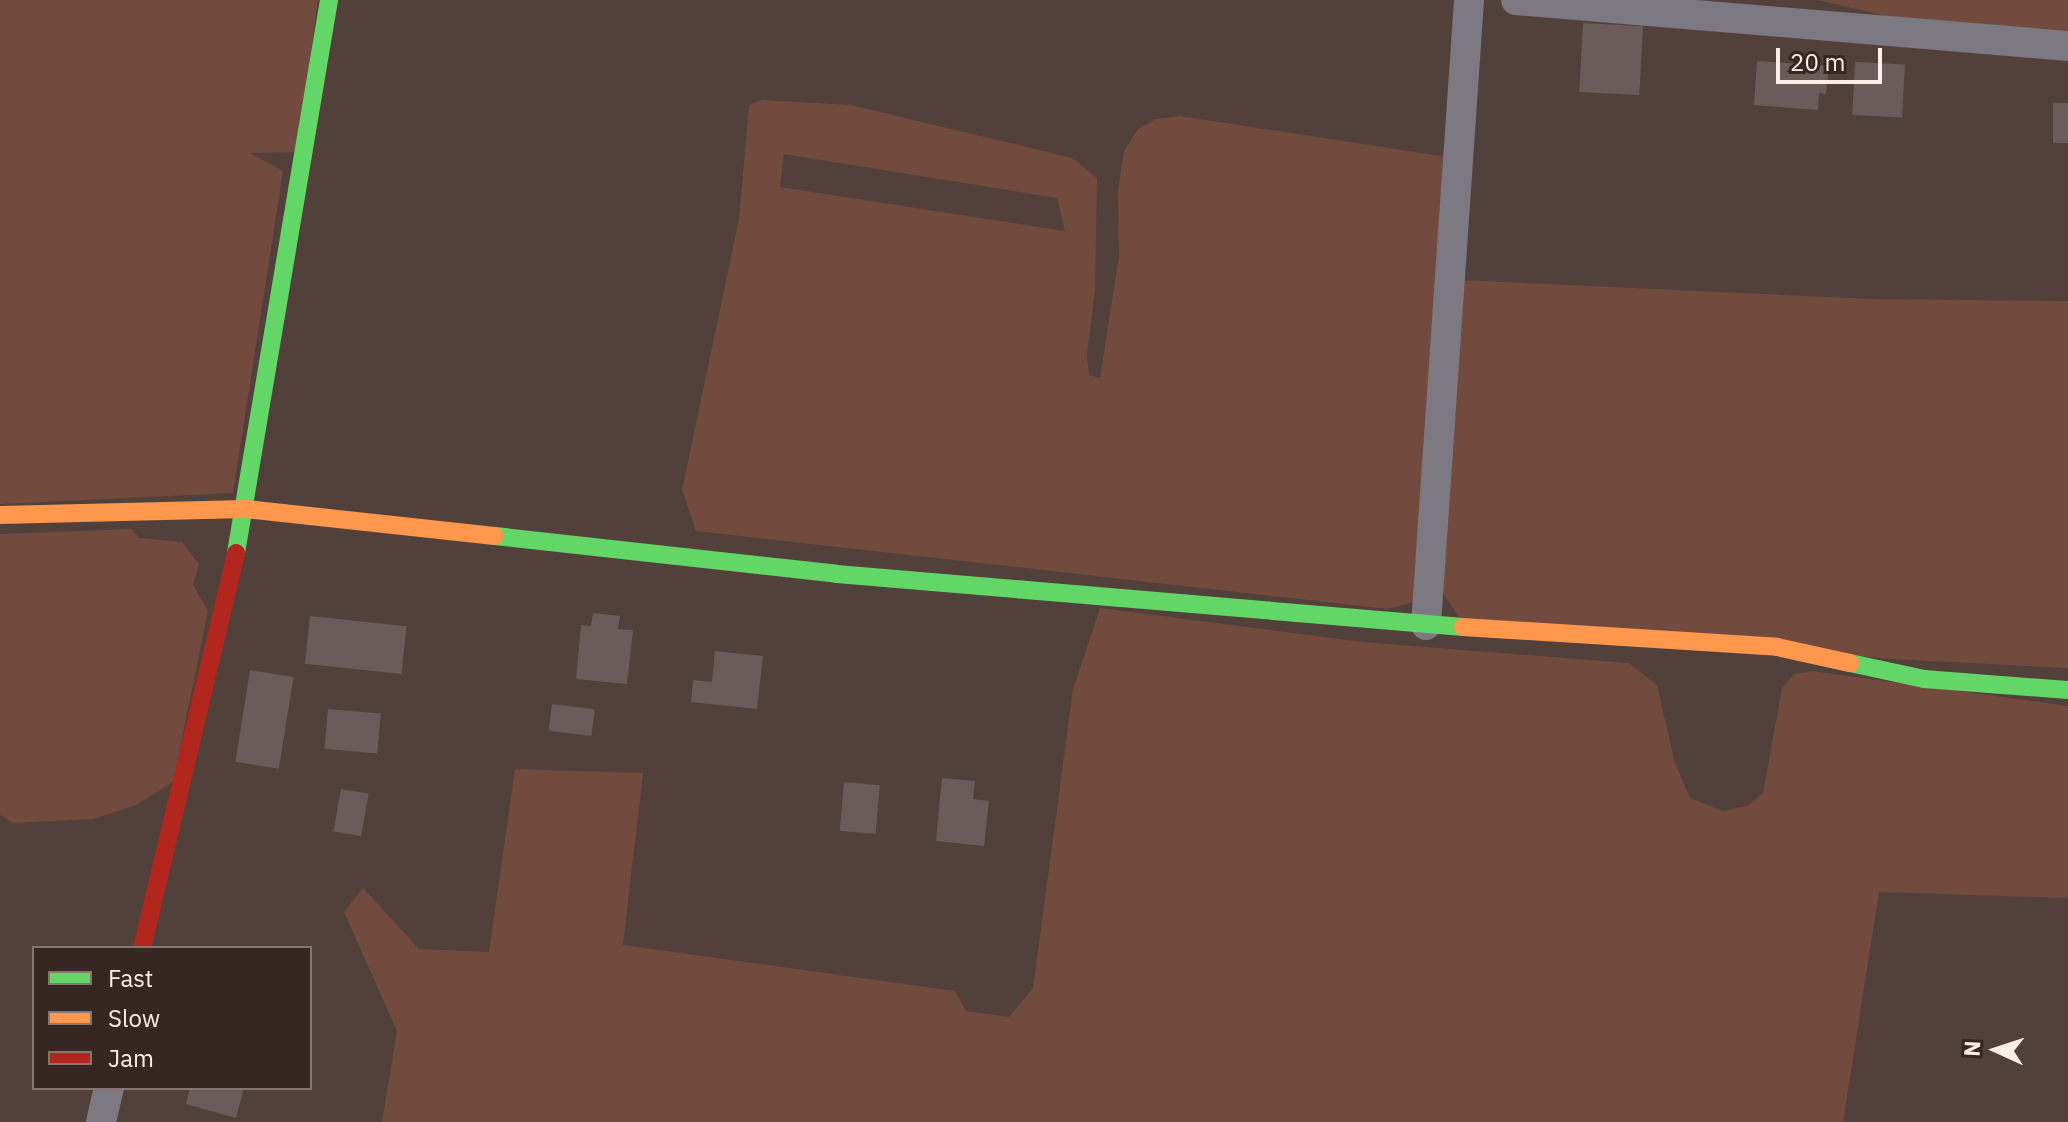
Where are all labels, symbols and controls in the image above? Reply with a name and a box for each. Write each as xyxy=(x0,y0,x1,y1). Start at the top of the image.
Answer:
scale bar xyxy=(1780,32,1886,82)
text: 20 m xyxy=(1790,46,1845,78)
legend xyxy=(32,946,312,1090)
text: Fast xyxy=(108,962,153,994)
text: Slow xyxy=(108,1002,160,1034)
north arrow xyxy=(1956,1010,2036,1090)
text: N xyxy=(1957,1040,1986,1057)
text: Jam xyxy=(108,1042,154,1074)

